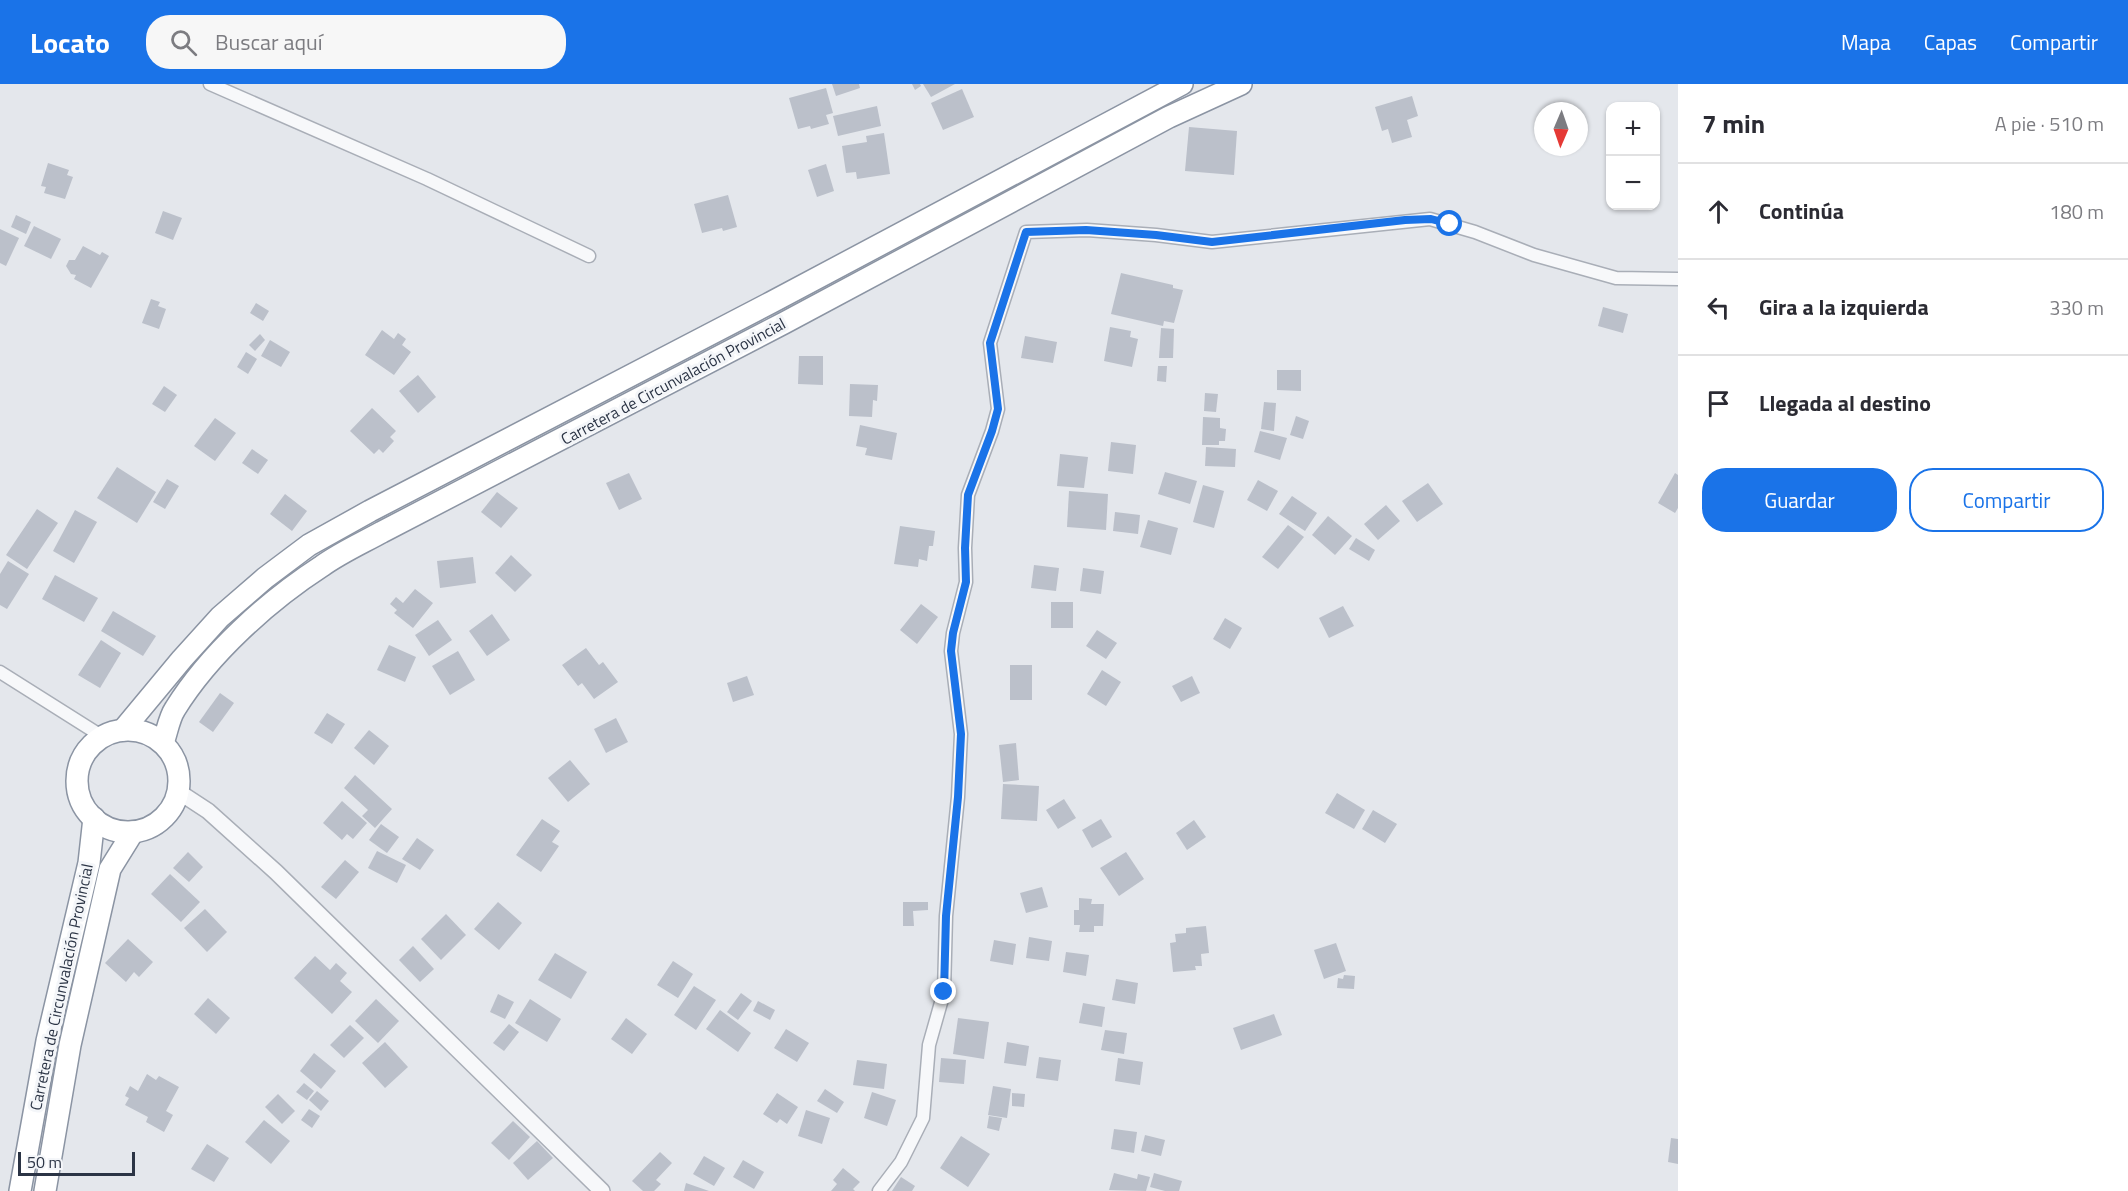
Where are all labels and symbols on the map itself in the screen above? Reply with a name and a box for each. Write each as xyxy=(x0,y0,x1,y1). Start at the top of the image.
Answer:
north arrow xyxy=(1534,102,1588,156)
route start xyxy=(1436,210,1462,236)
street label: Carretera de Circunvalación Provincial xyxy=(556,311,790,451)
street label: Carretera de Circunvalación Provincial xyxy=(23,861,99,1113)
route end xyxy=(930,978,956,1004)
scale bar xyxy=(18,1149,135,1176)

